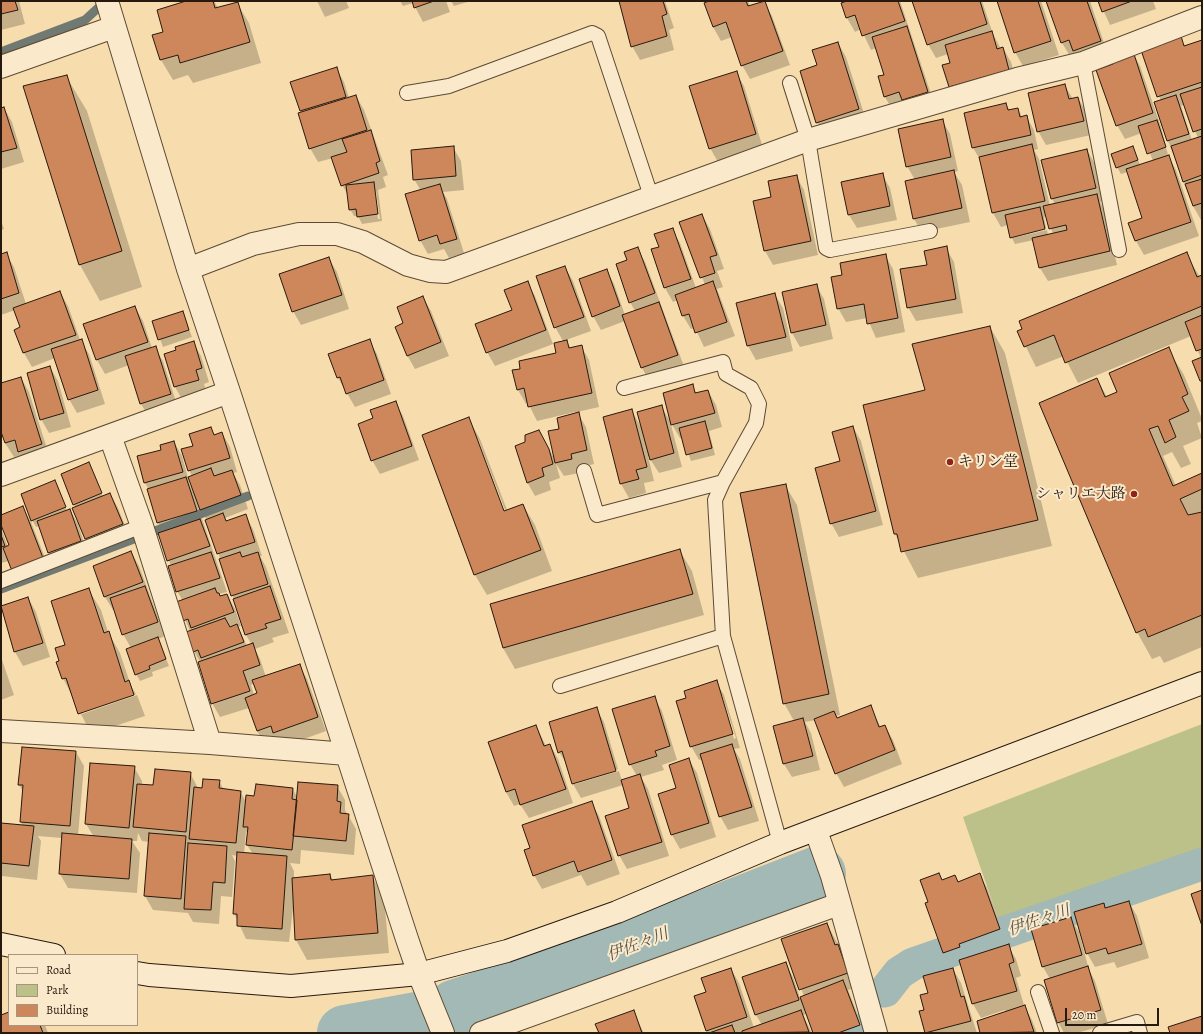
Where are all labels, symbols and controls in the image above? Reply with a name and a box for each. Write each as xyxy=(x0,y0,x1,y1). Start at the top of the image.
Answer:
place label: キリン堂 xyxy=(958,453,1018,471)
marker: キリン堂 xyxy=(945,457,955,467)
place label: シャリエ大路 xyxy=(1036,485,1126,503)
marker: シャリエ大路 xyxy=(1129,489,1139,499)
water label: 伊佐々川 xyxy=(1006,902,1072,940)
water label: 伊佐々川 xyxy=(605,925,671,965)
legend xyxy=(8,954,138,1026)
text: Road xyxy=(46,962,71,978)
text: Park xyxy=(46,982,69,998)
scale bar xyxy=(1067,1000,1161,1026)
text: Building xyxy=(46,1002,88,1018)
text: 20 m xyxy=(1072,1007,1096,1023)

